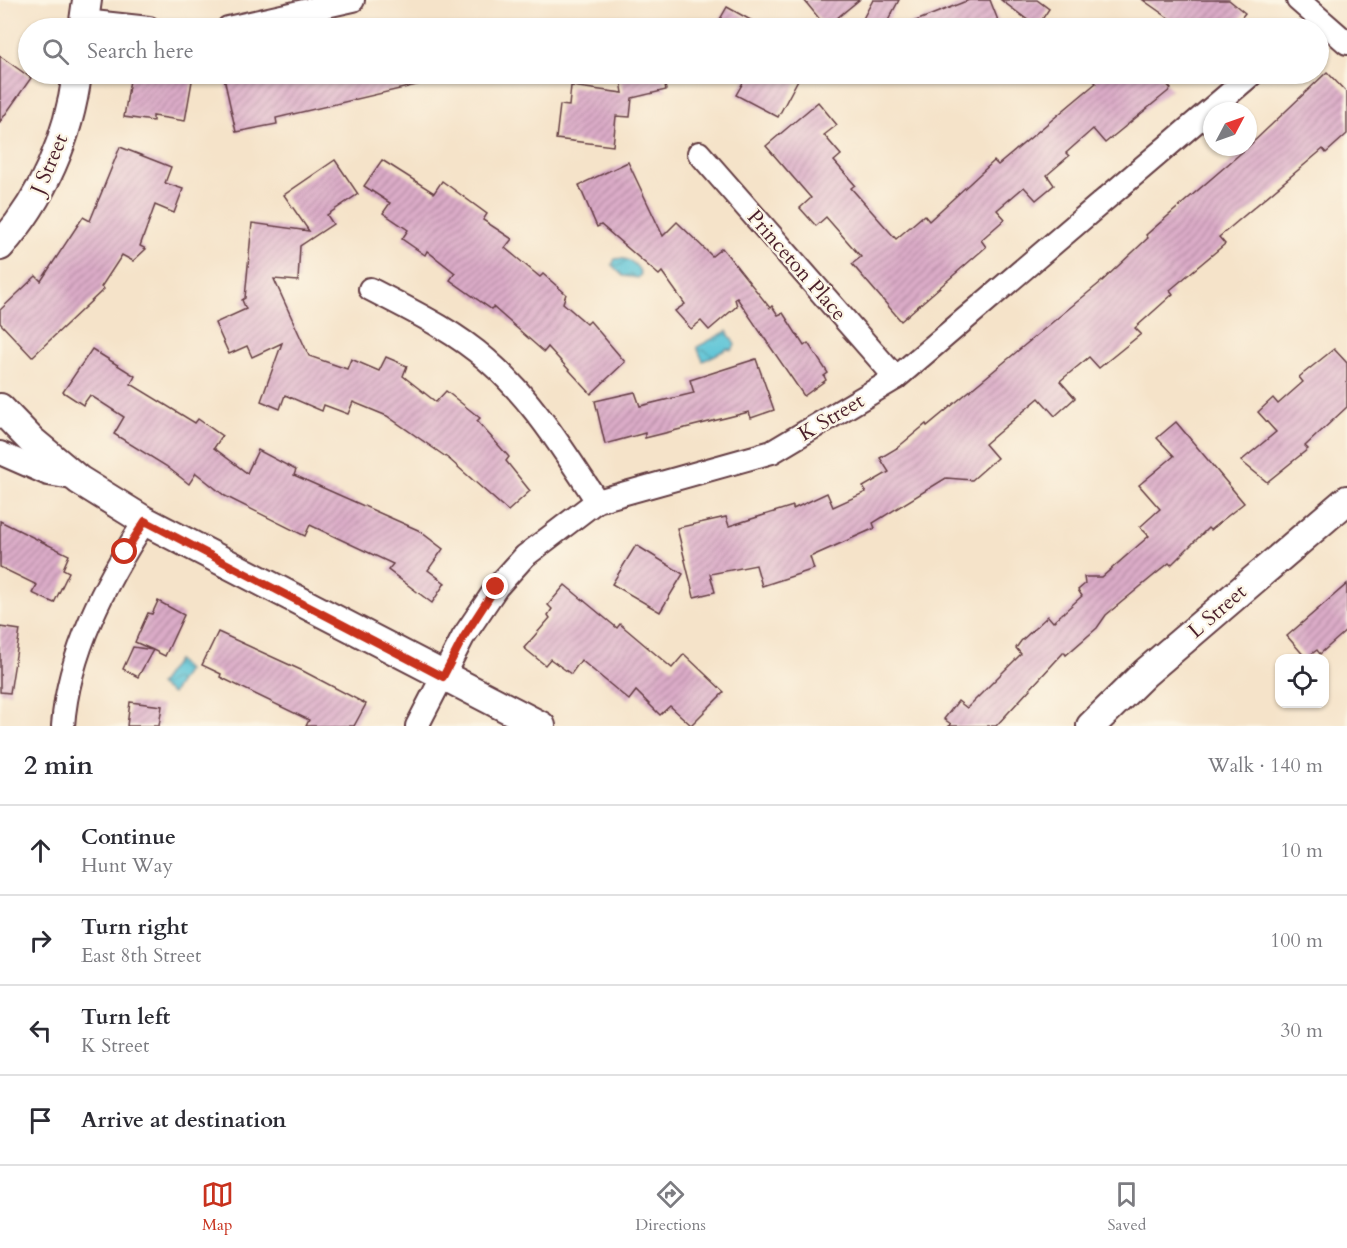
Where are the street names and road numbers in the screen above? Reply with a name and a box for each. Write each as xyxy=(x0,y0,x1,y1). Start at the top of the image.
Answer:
street label: J Street xyxy=(23,129,75,202)
street label: Princeton Place xyxy=(740,204,853,327)
street label: K Street xyxy=(793,386,870,448)
street label: L Street xyxy=(1182,578,1253,645)

